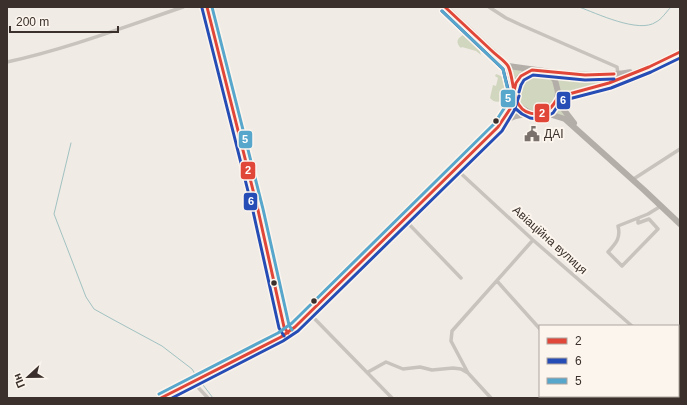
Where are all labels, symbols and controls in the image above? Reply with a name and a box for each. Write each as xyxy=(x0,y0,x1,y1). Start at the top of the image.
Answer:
scale bar xyxy=(10,8,118,34)
text: 200 m xyxy=(16,15,49,29)
line badge: 5 xyxy=(500,89,516,108)
line badge: 6 xyxy=(556,91,571,110)
text: 5 xyxy=(505,92,511,104)
text: 6 xyxy=(560,94,566,106)
line badge: 2 xyxy=(534,103,550,123)
text: 2 xyxy=(539,107,545,119)
unlabelled marker xyxy=(491,116,501,126)
public building icon: ДАІ xyxy=(523,125,541,143)
place label: ДАІ xyxy=(544,127,563,141)
line badge: 5 xyxy=(238,130,253,149)
text: 5 xyxy=(242,133,248,145)
line badge: 2 xyxy=(240,161,256,180)
text: 2 xyxy=(245,164,251,176)
line badge: 6 xyxy=(243,192,258,211)
text: 6 xyxy=(248,195,254,207)
street label: Авіаційна вулиця xyxy=(510,203,590,277)
unlabelled marker xyxy=(269,278,279,288)
unlabelled marker xyxy=(309,296,319,306)
legend xyxy=(539,325,679,397)
text: 2 xyxy=(575,334,582,348)
text: 6 xyxy=(575,354,582,368)
north arrow xyxy=(8,357,48,397)
text: Пн xyxy=(10,372,27,390)
text: 5 xyxy=(575,374,582,388)

